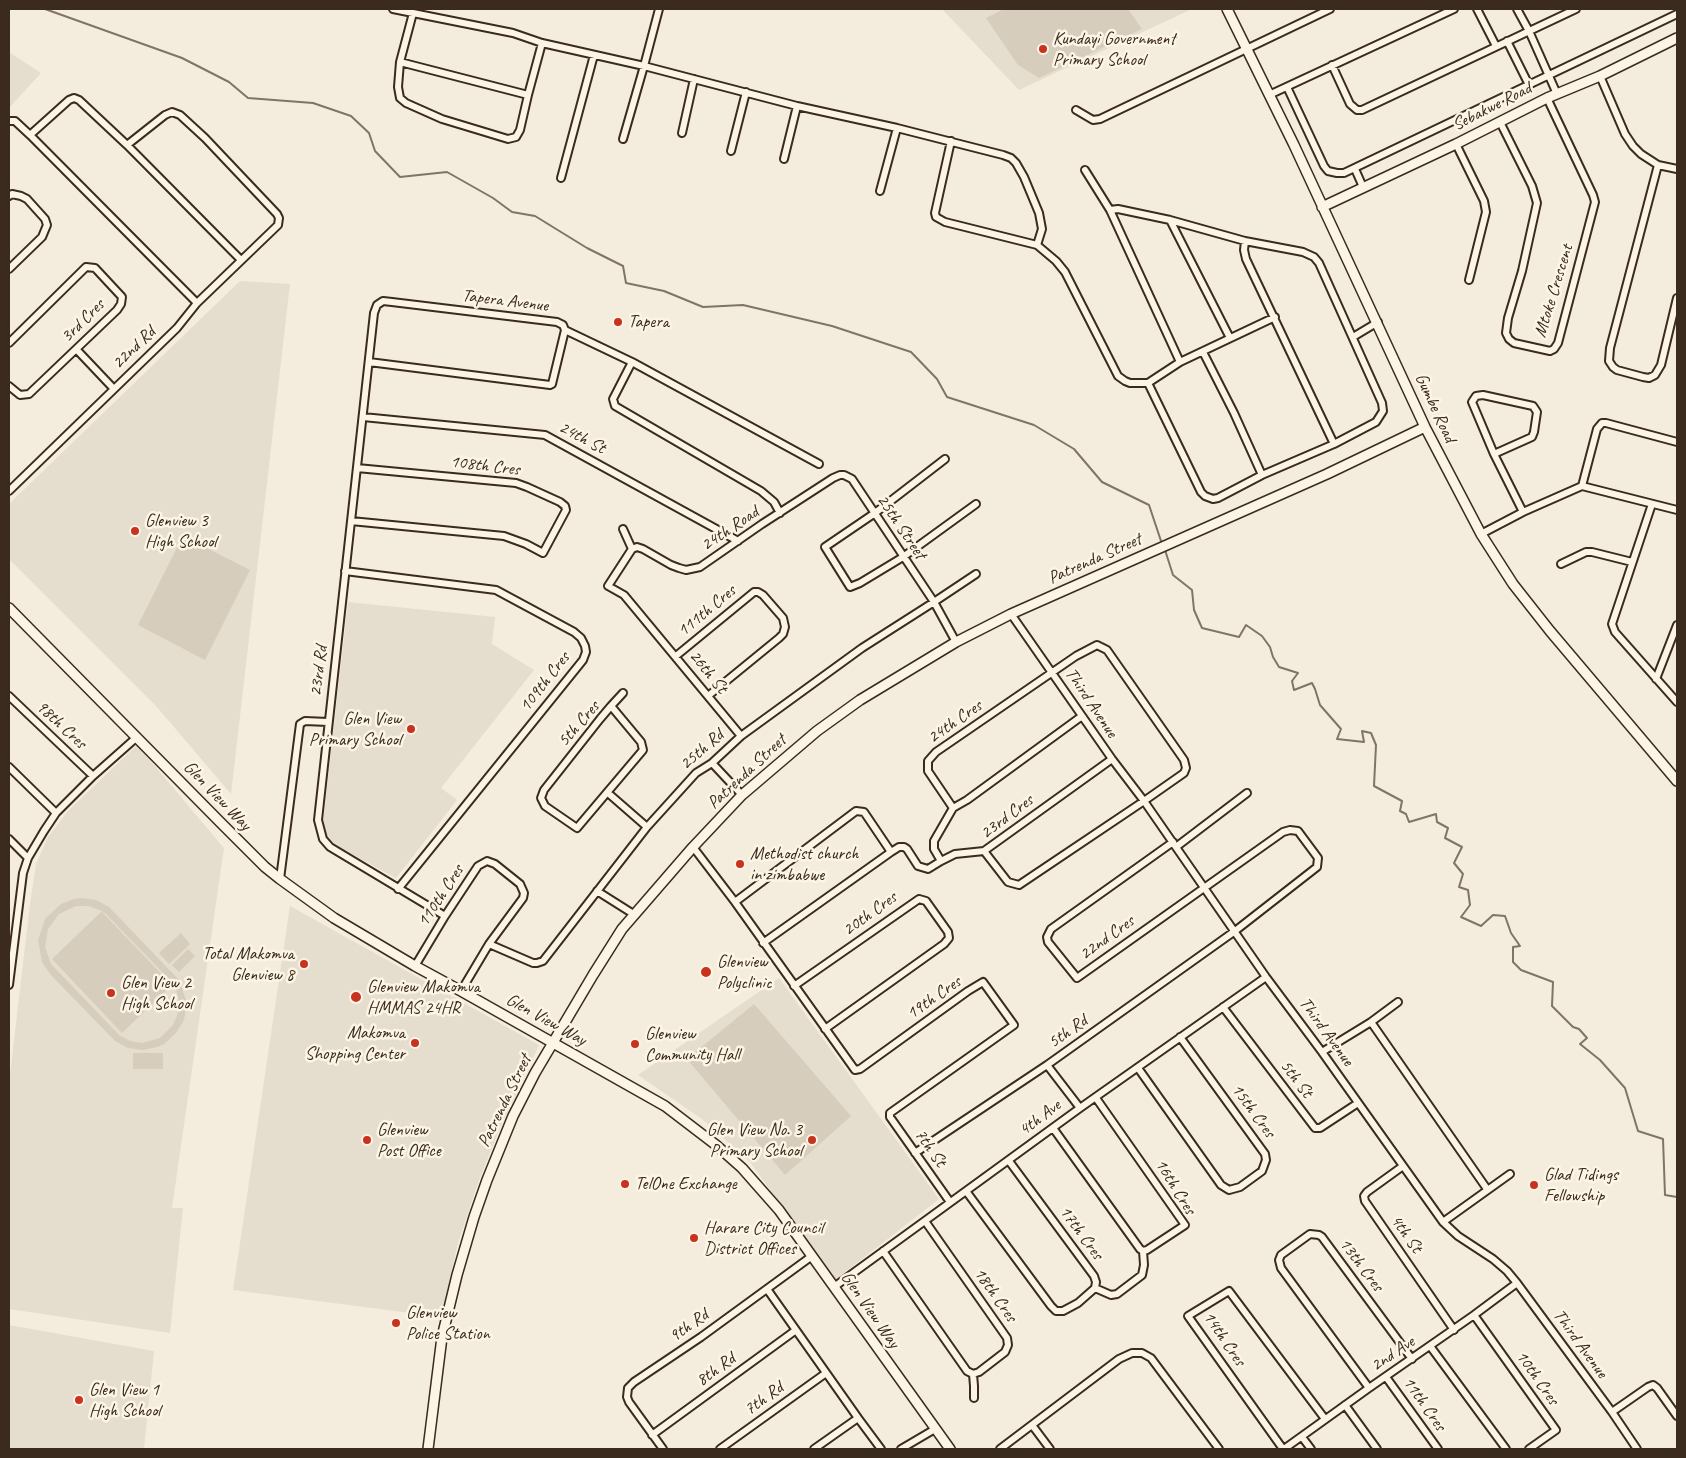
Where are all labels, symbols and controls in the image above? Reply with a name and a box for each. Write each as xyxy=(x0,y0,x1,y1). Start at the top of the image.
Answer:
place label: Kundayi Government Primary School xyxy=(1053,28,1175,70)
marker: Kundayi Government Primary School xyxy=(1037,43,1049,55)
street label: Sebakwe Road xyxy=(1449,78,1535,136)
street label: Mtoke Crescent xyxy=(1530,242,1578,340)
street label: Tapera Avenue xyxy=(461,285,549,317)
street label: 3rd Cres xyxy=(57,295,109,347)
place label: Tapera xyxy=(628,311,669,333)
marker: Tapera xyxy=(612,316,624,328)
street label: 22nd Rd xyxy=(108,322,160,374)
street label: Gumbe Road xyxy=(1410,370,1460,446)
street label: 24th St xyxy=(555,417,609,459)
street label: 108th Cres xyxy=(449,451,521,481)
street label: 25th Street xyxy=(871,490,931,564)
street label: 24th Road xyxy=(697,502,763,556)
place label: Glenview 3 High School xyxy=(145,510,216,552)
marker: Glenview 3 High School xyxy=(129,525,141,537)
street label: Patrenda Street xyxy=(1045,529,1145,589)
street label: 111th Cres xyxy=(673,580,741,642)
street label: 23rd Rd xyxy=(305,645,333,697)
street label: 26th St xyxy=(684,646,732,698)
street label: 109th Cres xyxy=(515,648,575,716)
street label: Third Avenue xyxy=(1060,664,1122,742)
street label: 24th Cres xyxy=(924,695,986,749)
street label: 98th Cres xyxy=(31,696,91,754)
street label: 5th Cres xyxy=(553,697,605,751)
place label: Glen View Primary School xyxy=(309,708,401,751)
marker: Glen View Primary School xyxy=(405,723,417,735)
street label: 25th Rd xyxy=(676,725,728,775)
street label: Patrenda Street xyxy=(703,730,791,814)
street label: Glen View Way xyxy=(178,757,256,835)
street label: 23rd Cres xyxy=(976,790,1038,844)
place label: Methodist church in zimbabwe xyxy=(750,843,858,886)
marker: Methodist church in zimbabwe xyxy=(734,858,746,870)
street label: 110th Cres xyxy=(413,861,469,931)
street label: 20th Cres xyxy=(839,887,901,941)
street label: 22nd Cres xyxy=(1075,911,1139,965)
place label: Total Makomva Glenview 8 xyxy=(202,943,294,986)
place label: Glenview Polyclinic xyxy=(717,951,772,994)
marker: Total Makomva Glenview 8 xyxy=(298,958,310,970)
marker: Glenview Polyclinic xyxy=(699,965,713,979)
street label: 19th Cres xyxy=(903,971,965,1025)
place label: Glen View 2 High School xyxy=(121,972,192,1014)
place label: Glenview Makomva HMMAS 24HR xyxy=(367,976,480,1019)
marker: Glen View 2 High School xyxy=(105,987,117,999)
street label: Glen View Way xyxy=(502,989,590,1051)
marker: Glenview Makomva HMMAS 24HR xyxy=(349,990,363,1004)
street label: Third Avenue xyxy=(1294,993,1358,1071)
street label: 5th Rd xyxy=(1044,1011,1092,1053)
place label: Makomva Shopping Center xyxy=(305,1022,405,1064)
place label: Glenview Community Hall xyxy=(645,1023,740,1066)
marker: Makomva Shopping Center xyxy=(409,1037,421,1049)
marker: Glenview Community Hall xyxy=(629,1038,641,1050)
street label: Patrenda Street xyxy=(473,1051,537,1151)
street label: 5th St xyxy=(1275,1056,1317,1102)
street label: 15th Cres xyxy=(1226,1080,1280,1142)
street label: 4th Ave xyxy=(1015,1095,1065,1141)
place label: Glenview Post Office xyxy=(377,1119,441,1162)
place label: Glen View No. 3 Primary School xyxy=(707,1119,802,1162)
street label: 7th St xyxy=(909,1125,951,1171)
marker: Glenview Post Office xyxy=(361,1134,373,1146)
marker: Glen View No. 3 Primary School xyxy=(806,1134,818,1146)
street label: 16th Cres xyxy=(1150,1155,1200,1219)
place label: Glad Tidings Fellowship xyxy=(1544,1164,1618,1206)
place label: TelOne Exchange xyxy=(635,1173,737,1195)
marker: TelOne Exchange xyxy=(619,1178,631,1190)
marker: Glad Tidings Fellowship xyxy=(1528,1179,1540,1191)
street label: 17th Cres xyxy=(1054,1202,1108,1264)
street label: 4th St xyxy=(1385,1211,1427,1257)
place label: Harare City Council District Offices xyxy=(704,1217,823,1260)
marker: Harare City Council District Offices xyxy=(688,1232,700,1244)
street label: 13th Cres xyxy=(1334,1234,1388,1296)
street label: 18th Cres xyxy=(968,1264,1022,1326)
street label: Glen View Way xyxy=(836,1268,904,1352)
place label: Glenview Police Station xyxy=(406,1302,490,1345)
street label: 9th Rd xyxy=(665,1305,713,1347)
street label: Third Avenue xyxy=(1548,1305,1612,1383)
street label: 14th Cres xyxy=(1198,1307,1250,1371)
marker: Glenview Police Station xyxy=(390,1317,402,1329)
street label: 2nd Ave xyxy=(1367,1332,1419,1376)
street label: 10th Cres xyxy=(1510,1347,1564,1409)
street label: 8th Rd xyxy=(692,1349,740,1391)
street label: 11th Cres xyxy=(1397,1373,1451,1435)
street label: 7th Rd xyxy=(740,1378,788,1420)
place label: Glen View 1 High School xyxy=(89,1379,160,1422)
marker: Glen View 1 High School xyxy=(73,1394,85,1406)

